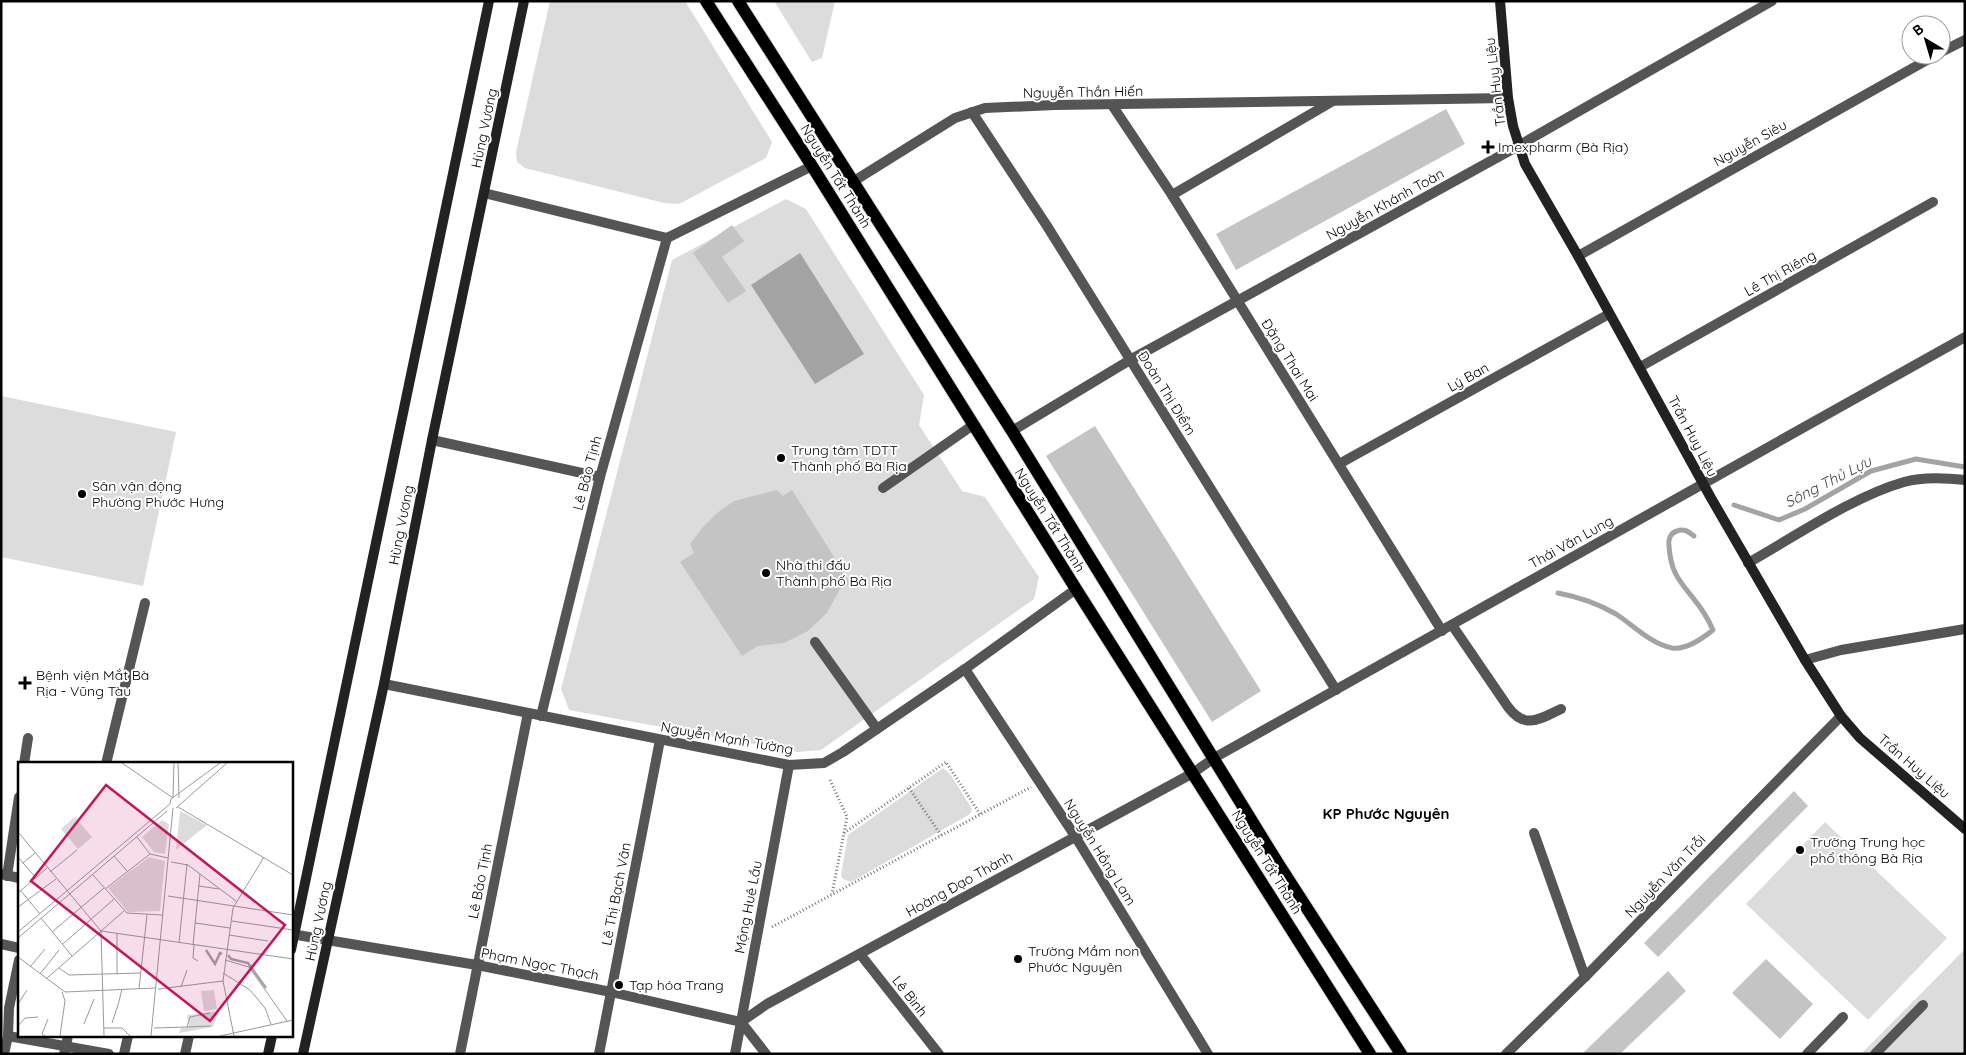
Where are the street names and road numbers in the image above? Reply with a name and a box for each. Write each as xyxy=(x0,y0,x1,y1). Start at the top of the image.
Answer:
street label: Trần Huy Liệu xyxy=(1481,37,1509,127)
street label: Nguyễn Thần Hiến xyxy=(1023,82,1143,102)
street label: Hùng Vương xyxy=(467,86,501,170)
street label: Nguyễn Siêu xyxy=(1710,115,1790,171)
street label: Nguyễn Tất Thành xyxy=(797,121,875,231)
street label: Nguyễn Khánh Toàn xyxy=(1323,164,1447,244)
street label: Lê Thị Riêng xyxy=(1741,246,1819,300)
street label: Đặng Thai Mai xyxy=(1257,315,1323,405)
street label: Đoàn Thị Điểm xyxy=(1134,348,1200,438)
street label: Lý Ban xyxy=(1444,358,1492,396)
street label: Trần Huy Liệu xyxy=(1664,392,1722,480)
street label: Lê Bảo Tịnh xyxy=(568,434,606,512)
street label: Nguyễn Tất Thành xyxy=(1011,465,1089,575)
street label: Hùng Vương xyxy=(384,483,418,567)
street label: Thái Văn Lung xyxy=(1526,511,1616,573)
street label: Nguyễn Mạnh Tường xyxy=(659,717,795,759)
street label: Trần Huy Liệu xyxy=(1874,730,1954,802)
street label: Nguyễn Hồng Lam xyxy=(1060,795,1140,909)
street label: Nguyễn Tất Thành xyxy=(1228,807,1306,917)
street label: Nguyễn Văn Trỗi xyxy=(1621,831,1709,921)
street label: Lê Thị Bạch Vân xyxy=(597,841,635,947)
street label: Lê Bảo Tịnh xyxy=(464,842,496,920)
street label: Hoàng Đạo Thành xyxy=(902,847,1016,921)
street label: Mộng Huê Lầu xyxy=(730,859,766,955)
street label: Hùng Vương xyxy=(301,879,335,963)
street label: Phạm Ngọc Thạch xyxy=(479,944,601,984)
street label: Lê Bình xyxy=(888,972,932,1020)

